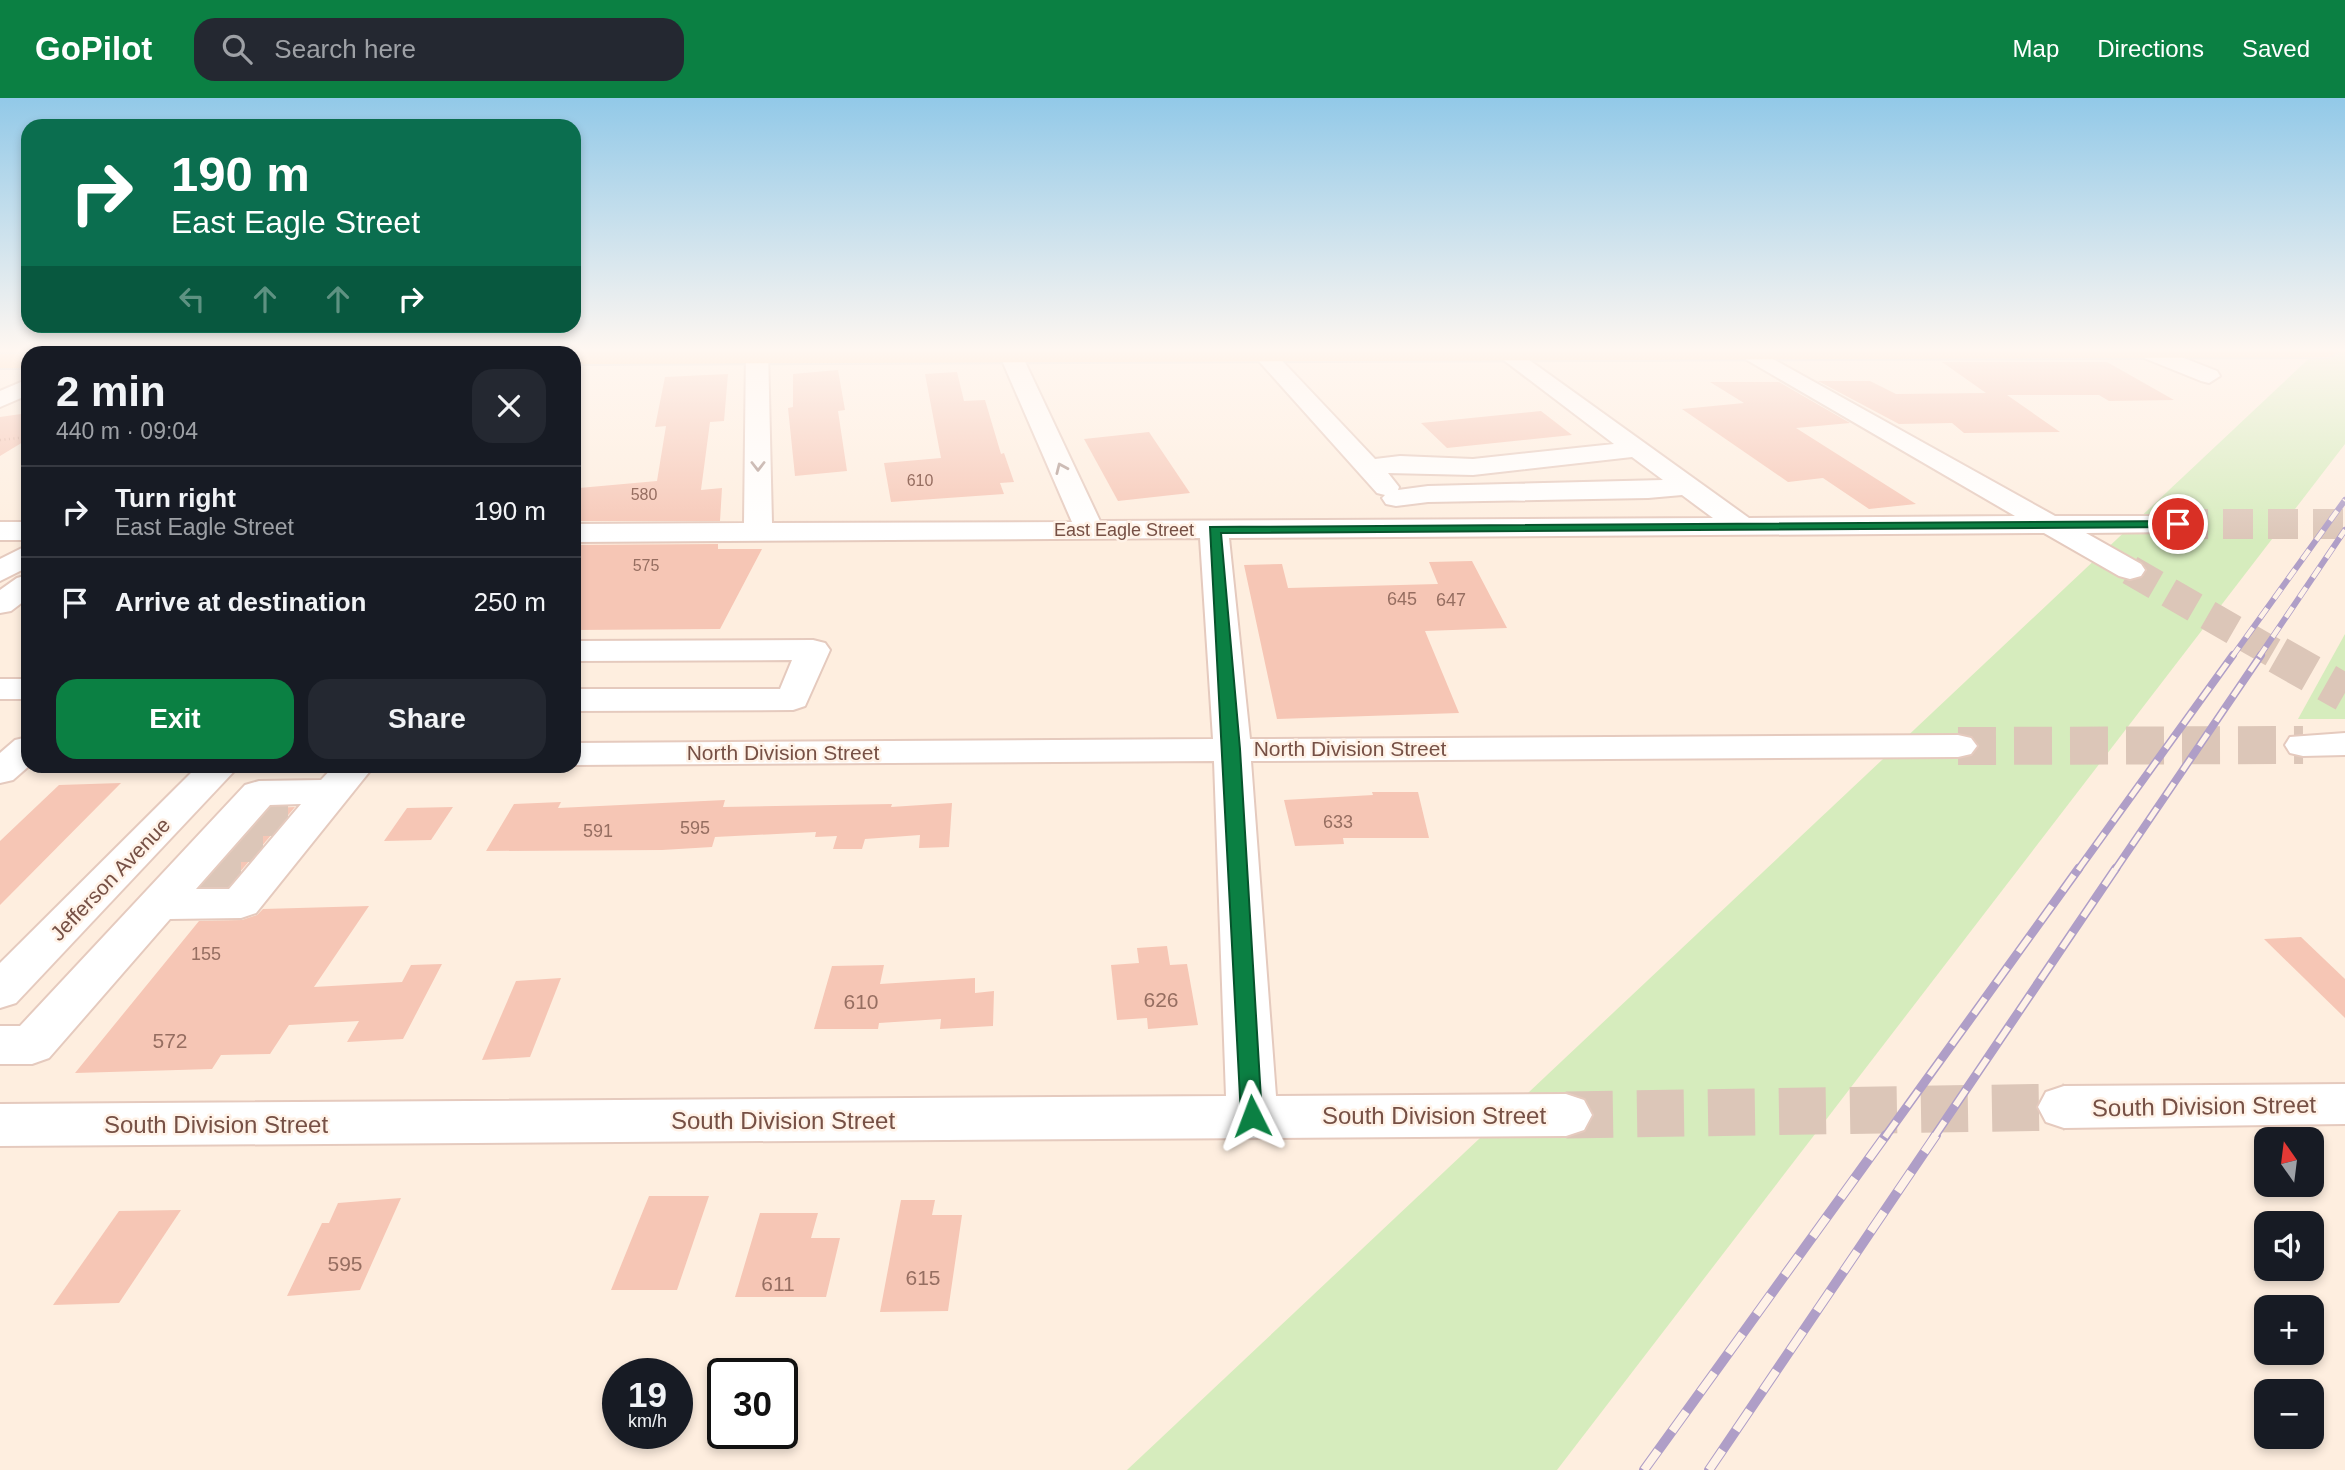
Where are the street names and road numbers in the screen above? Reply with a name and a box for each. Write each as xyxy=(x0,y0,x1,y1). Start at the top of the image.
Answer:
street label: East Eagle Street xyxy=(1054,520,1194,540)
street label: North Division Street xyxy=(1254,737,1446,760)
street label: North Division Street xyxy=(687,741,879,764)
street label: Jefferson Avenue xyxy=(46,813,174,945)
street label: South Division Street xyxy=(2092,1091,2317,1121)
street label: South Division Street xyxy=(1322,1102,1546,1129)
street label: South Division Street xyxy=(671,1107,895,1134)
street label: South Division Street xyxy=(104,1111,328,1138)

